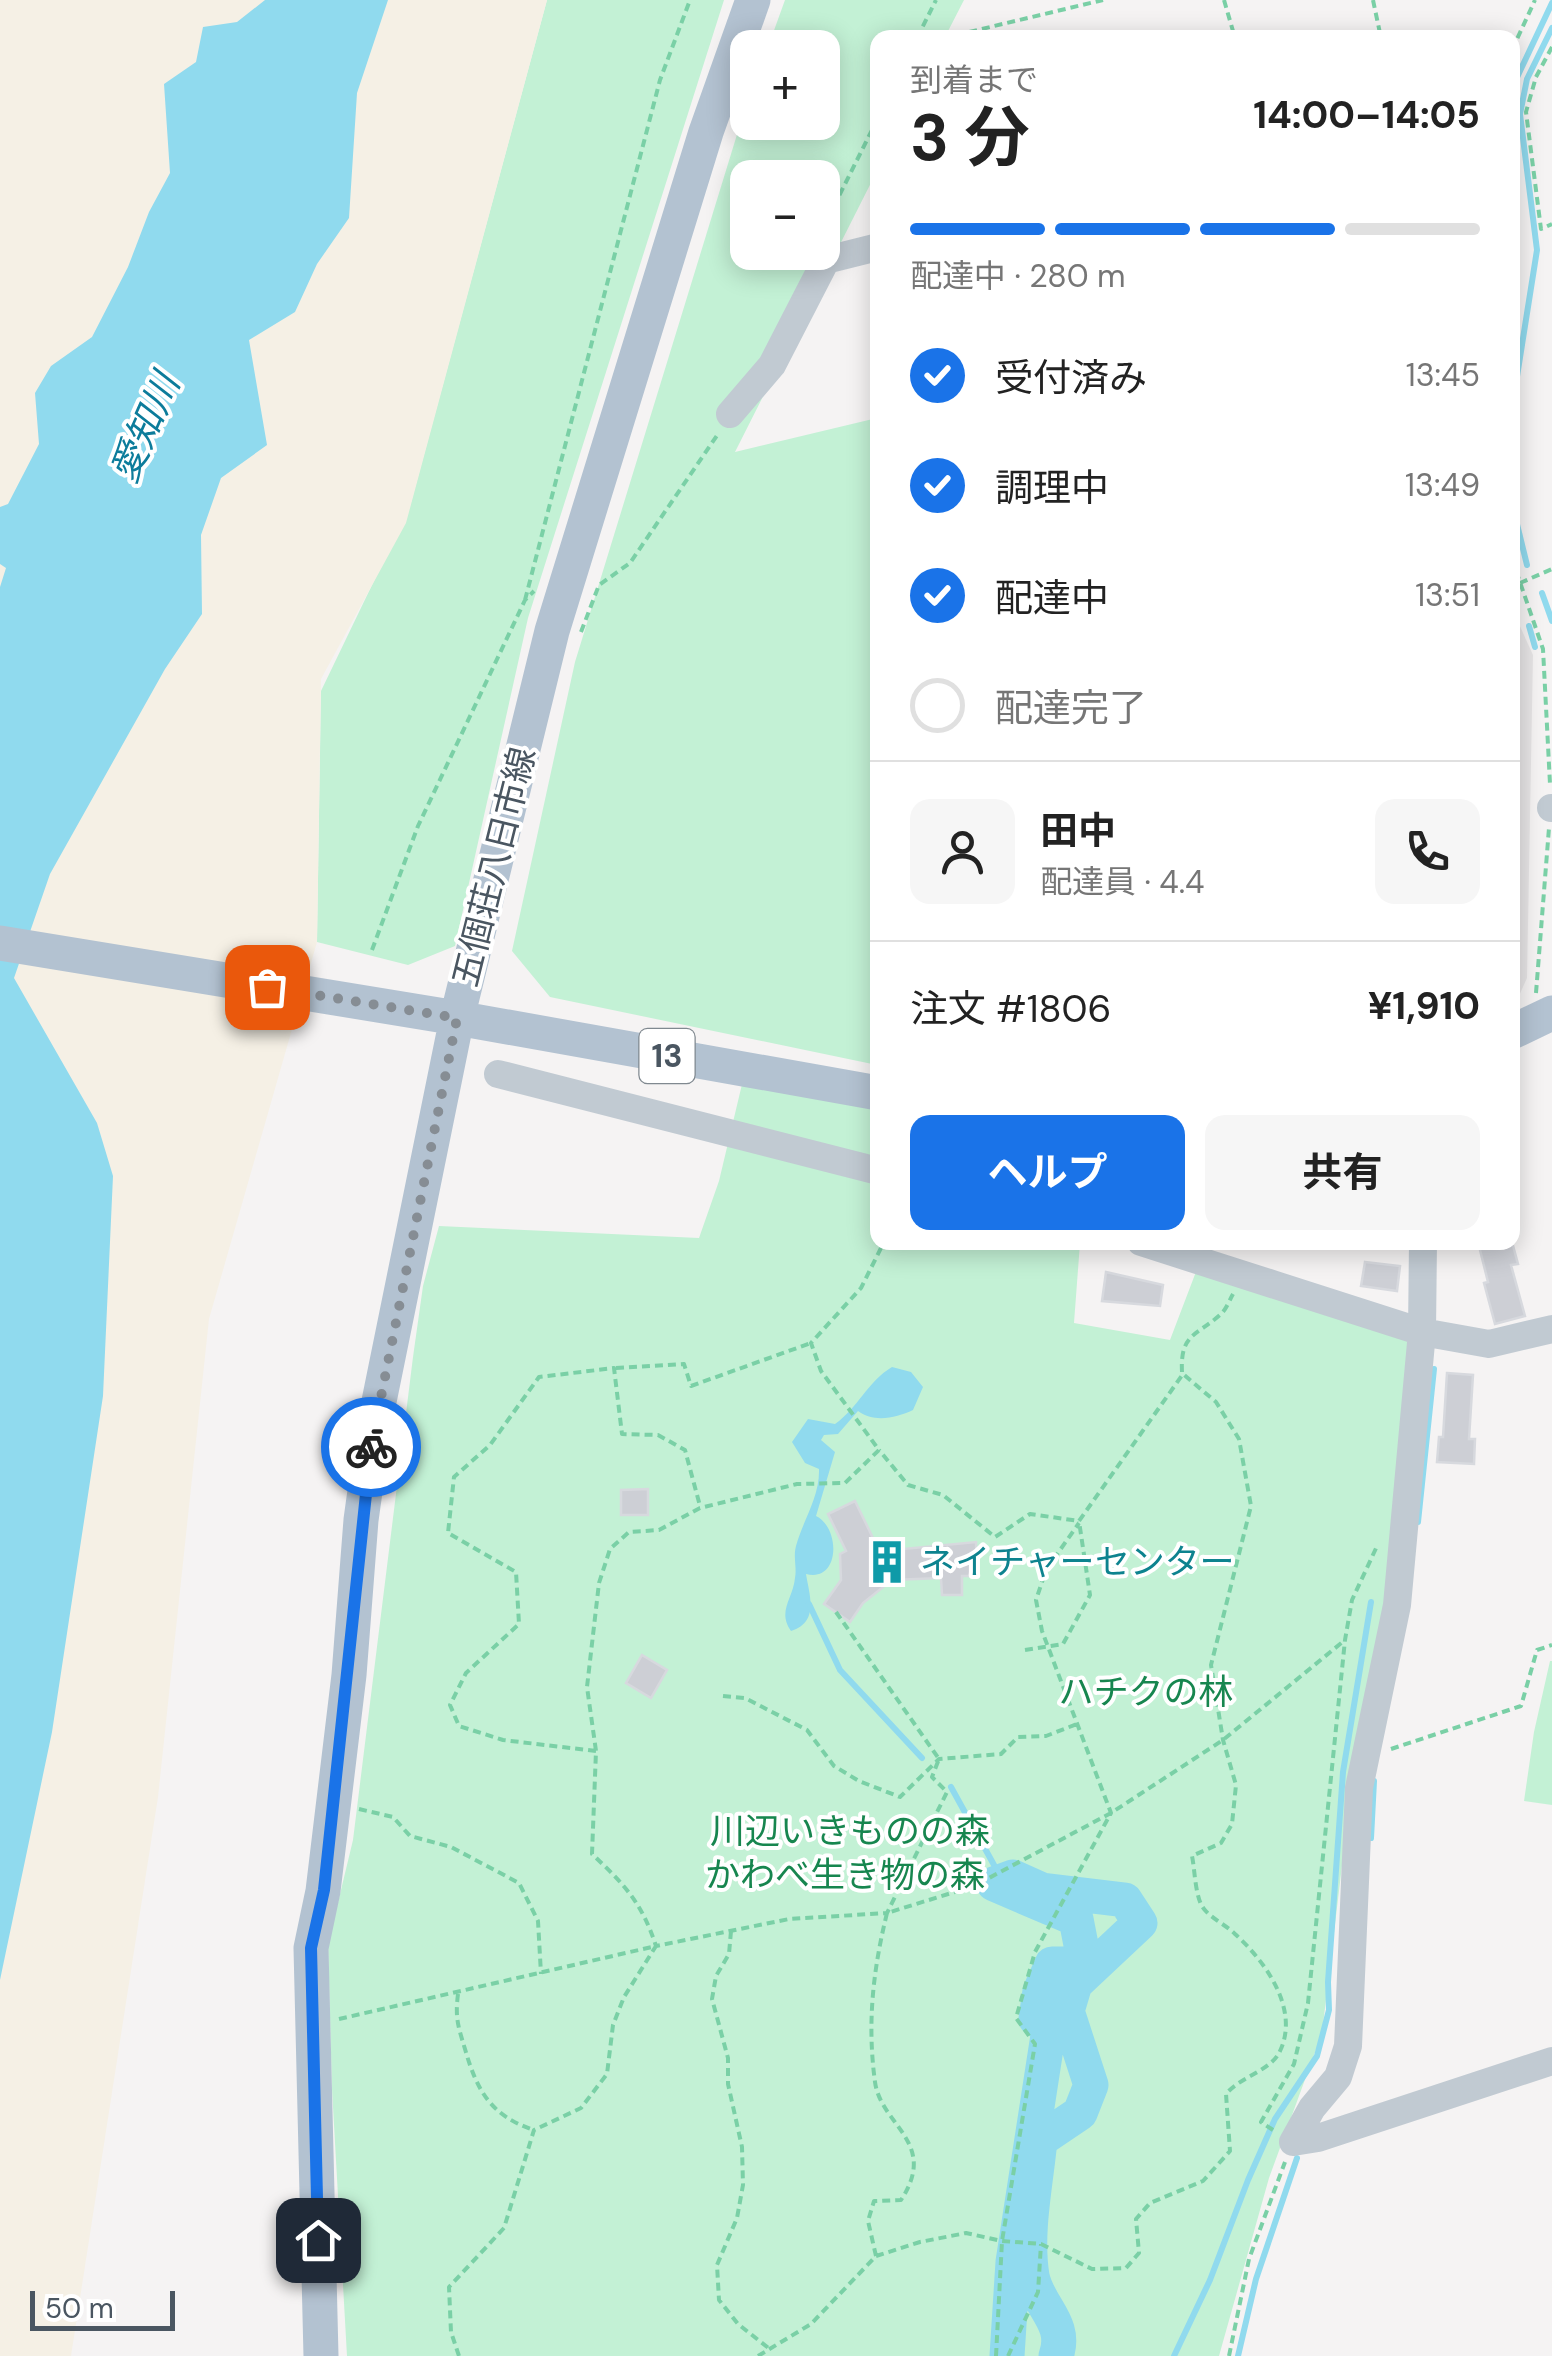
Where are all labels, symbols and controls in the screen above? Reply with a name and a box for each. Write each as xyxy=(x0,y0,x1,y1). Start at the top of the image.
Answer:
map controls xyxy=(730,30,840,270)
button: + xyxy=(730,30,840,140)
text: 到着まで xyxy=(910,59,1038,101)
text: 14:00–14:05 xyxy=(1253,90,1480,140)
text: 3 分 xyxy=(910,96,1029,180)
button: − xyxy=(730,160,840,270)
text: 配達中 · 280 m xyxy=(910,255,1126,297)
icon: check xyxy=(910,348,965,403)
text: 受付済み xyxy=(995,353,1147,403)
text: 13:45 xyxy=(1406,354,1480,396)
water label: 愛知川 xyxy=(99,362,193,490)
icon: check xyxy=(910,458,965,513)
text: 調理中 xyxy=(995,463,1109,513)
text: 13:49 xyxy=(1405,464,1480,506)
icon: check xyxy=(910,568,965,623)
text: 配達中 xyxy=(995,573,1109,623)
text: 13:51 xyxy=(1415,574,1480,616)
text: 配達完了 xyxy=(995,683,1147,733)
street label: 五個荘八日市線 xyxy=(442,743,546,991)
button: person xyxy=(910,799,1015,904)
button: phone xyxy=(1375,799,1480,904)
text: 田中 xyxy=(1040,806,1116,856)
text: 配達員 · 4.4 xyxy=(1040,861,1205,903)
pin xyxy=(225,945,310,1030)
icon: bag xyxy=(240,960,295,1015)
text: ¥1,910 xyxy=(1368,981,1480,1031)
text: 注文 #1806 xyxy=(910,984,1111,1034)
road number: 13 xyxy=(640,1029,694,1083)
button: ヘルプ xyxy=(910,1115,1185,1230)
button: 共有 xyxy=(1205,1115,1480,1230)
courier xyxy=(321,1397,421,1497)
icon: bike xyxy=(344,1420,399,1475)
building icon: ネイチャーセンター xyxy=(863,1538,911,1586)
place label: ネイチャーセンター xyxy=(920,1539,1235,1585)
park label: ハチクの林 xyxy=(1058,1669,1234,1715)
park label: 川辺いきものの森 xyxy=(710,1808,990,1854)
park label: かわべ生き物の森 xyxy=(705,1852,985,1898)
pin xyxy=(276,2198,361,2283)
icon: home xyxy=(291,2213,346,2268)
scale bar xyxy=(30,2286,175,2330)
text: 50 m xyxy=(45,2290,114,2327)

